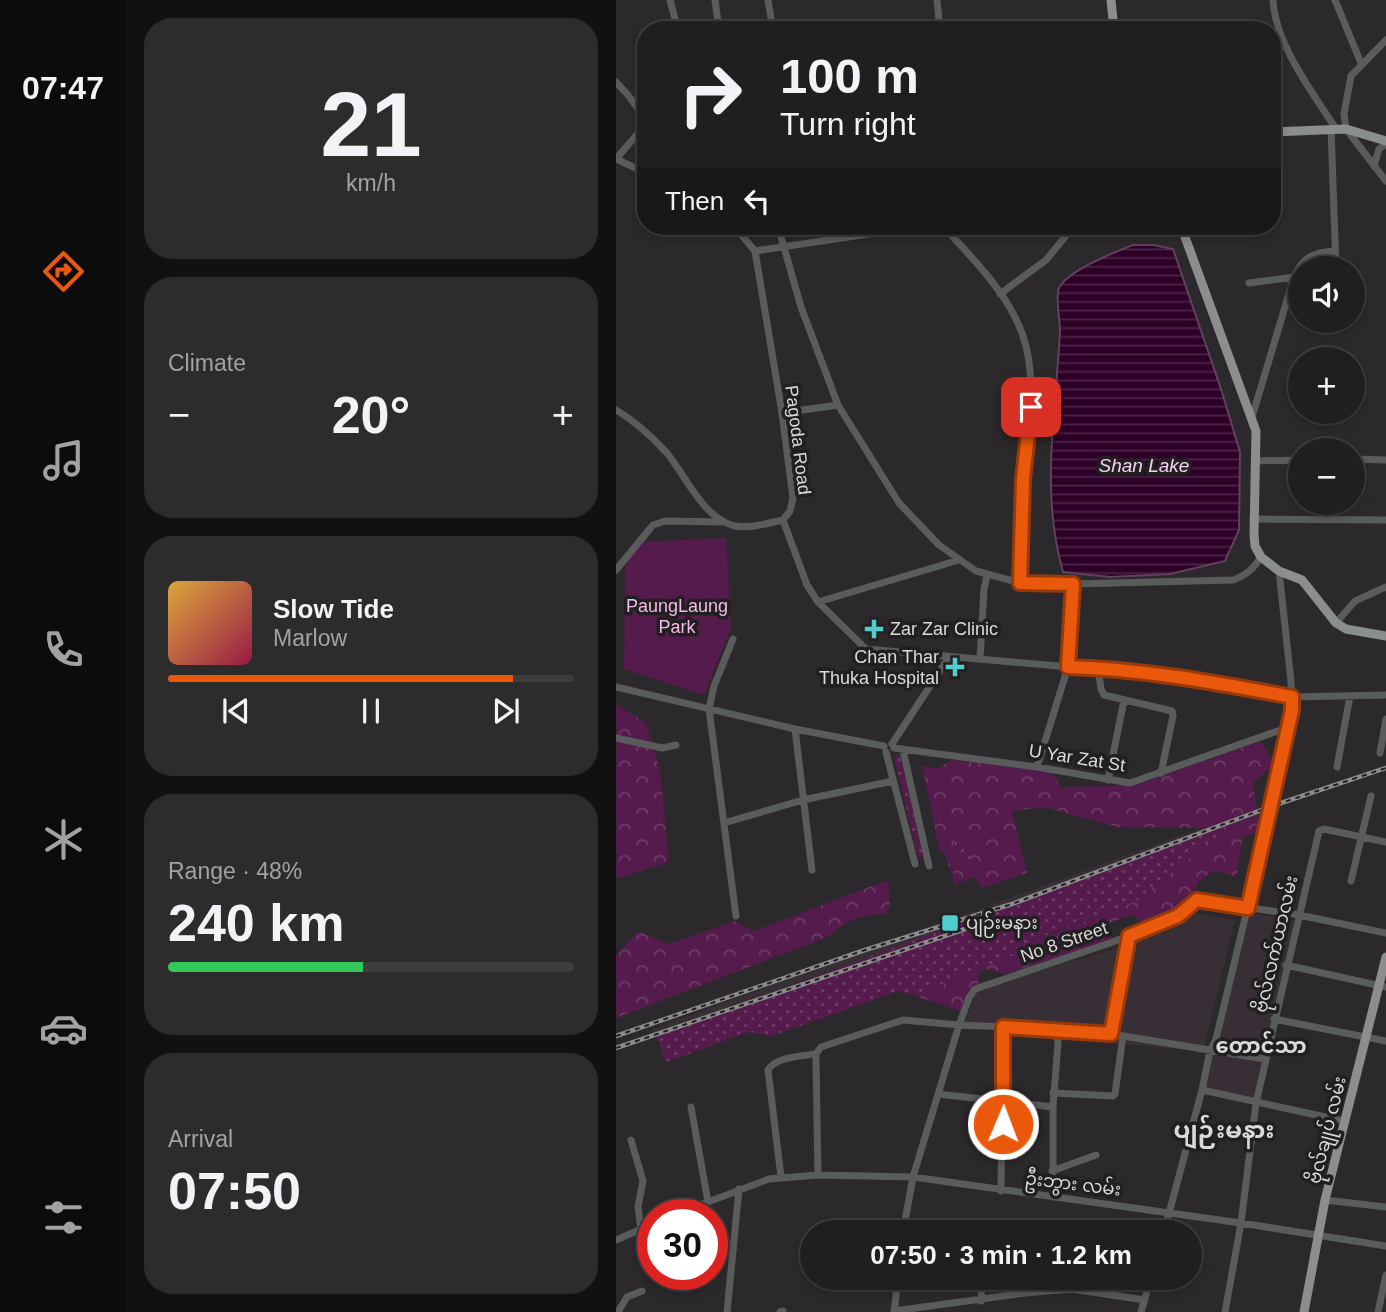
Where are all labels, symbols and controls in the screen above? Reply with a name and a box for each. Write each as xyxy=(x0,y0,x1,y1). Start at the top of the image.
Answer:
icon: right xyxy=(665,49,756,140)
text: 100 m xyxy=(780,49,919,103)
text: 07:47 xyxy=(22,70,104,106)
text: 21 xyxy=(320,74,422,175)
text: Turn right xyxy=(780,106,916,142)
text: km/h xyxy=(346,170,396,196)
icon: left xyxy=(738,182,776,220)
text: Then xyxy=(665,186,724,216)
icon: directions xyxy=(39,247,88,296)
map controls xyxy=(1288,256,1365,515)
button: sound xyxy=(1288,256,1365,333)
button: + xyxy=(1288,347,1365,424)
text: Climate xyxy=(168,350,246,376)
pin xyxy=(1001,377,1061,437)
street label: Pagoda Road xyxy=(781,384,815,496)
text: 20° xyxy=(332,386,410,444)
icon: arrive xyxy=(1012,388,1050,426)
text: − xyxy=(168,394,190,436)
text: + xyxy=(552,394,574,436)
icon: music xyxy=(39,436,88,485)
button: − xyxy=(1288,438,1365,515)
water label: Shan Lake xyxy=(1099,455,1189,476)
text: Slow Tide xyxy=(273,594,394,624)
park label: PaungLaung Park xyxy=(626,596,728,637)
marker: Zar Zar Clinic xyxy=(864,619,884,639)
place label: Zar Zar Clinic xyxy=(890,619,998,639)
icon: phone xyxy=(39,625,88,674)
text: Marlow xyxy=(273,625,347,651)
place label: Chan Thar Thuka Hospital xyxy=(819,647,939,688)
marker: Chan Thar Thuka Hospital xyxy=(945,657,965,677)
icon: previous xyxy=(217,692,255,730)
icon: pause xyxy=(352,692,390,730)
icon: next xyxy=(487,692,525,730)
street label: U Yar Zat St xyxy=(1027,741,1127,775)
icon: climate xyxy=(39,815,88,864)
text: Range · 48% xyxy=(168,858,302,884)
street label: ဗိုလ်လက်ယာလမ်း xyxy=(1247,873,1306,1016)
text: 240 km xyxy=(168,894,344,952)
place label: ပျဉ်းမနား xyxy=(966,910,1038,938)
marker: ပျဉ်းမနား xyxy=(940,913,960,933)
street label: No 8 Street xyxy=(1018,918,1110,966)
icon: car xyxy=(39,1004,88,1053)
district label: တောင်သာ xyxy=(1216,1030,1306,1057)
street label: ဗိုလ်ချုပ် လမ်း xyxy=(1300,1073,1355,1187)
position arrow xyxy=(966,1087,1040,1161)
district label: ပျဉ်းမနား xyxy=(1174,1114,1274,1150)
text: Arrival xyxy=(168,1126,233,1152)
text: 07:50 xyxy=(168,1162,301,1220)
street label: ဦးဘွား လမ်း xyxy=(1023,1165,1122,1205)
icon: filters xyxy=(39,1193,88,1242)
speed limit sign: 30 xyxy=(637,1199,728,1290)
text: 07:50 · 3 min · 1.2 km xyxy=(870,1240,1132,1270)

